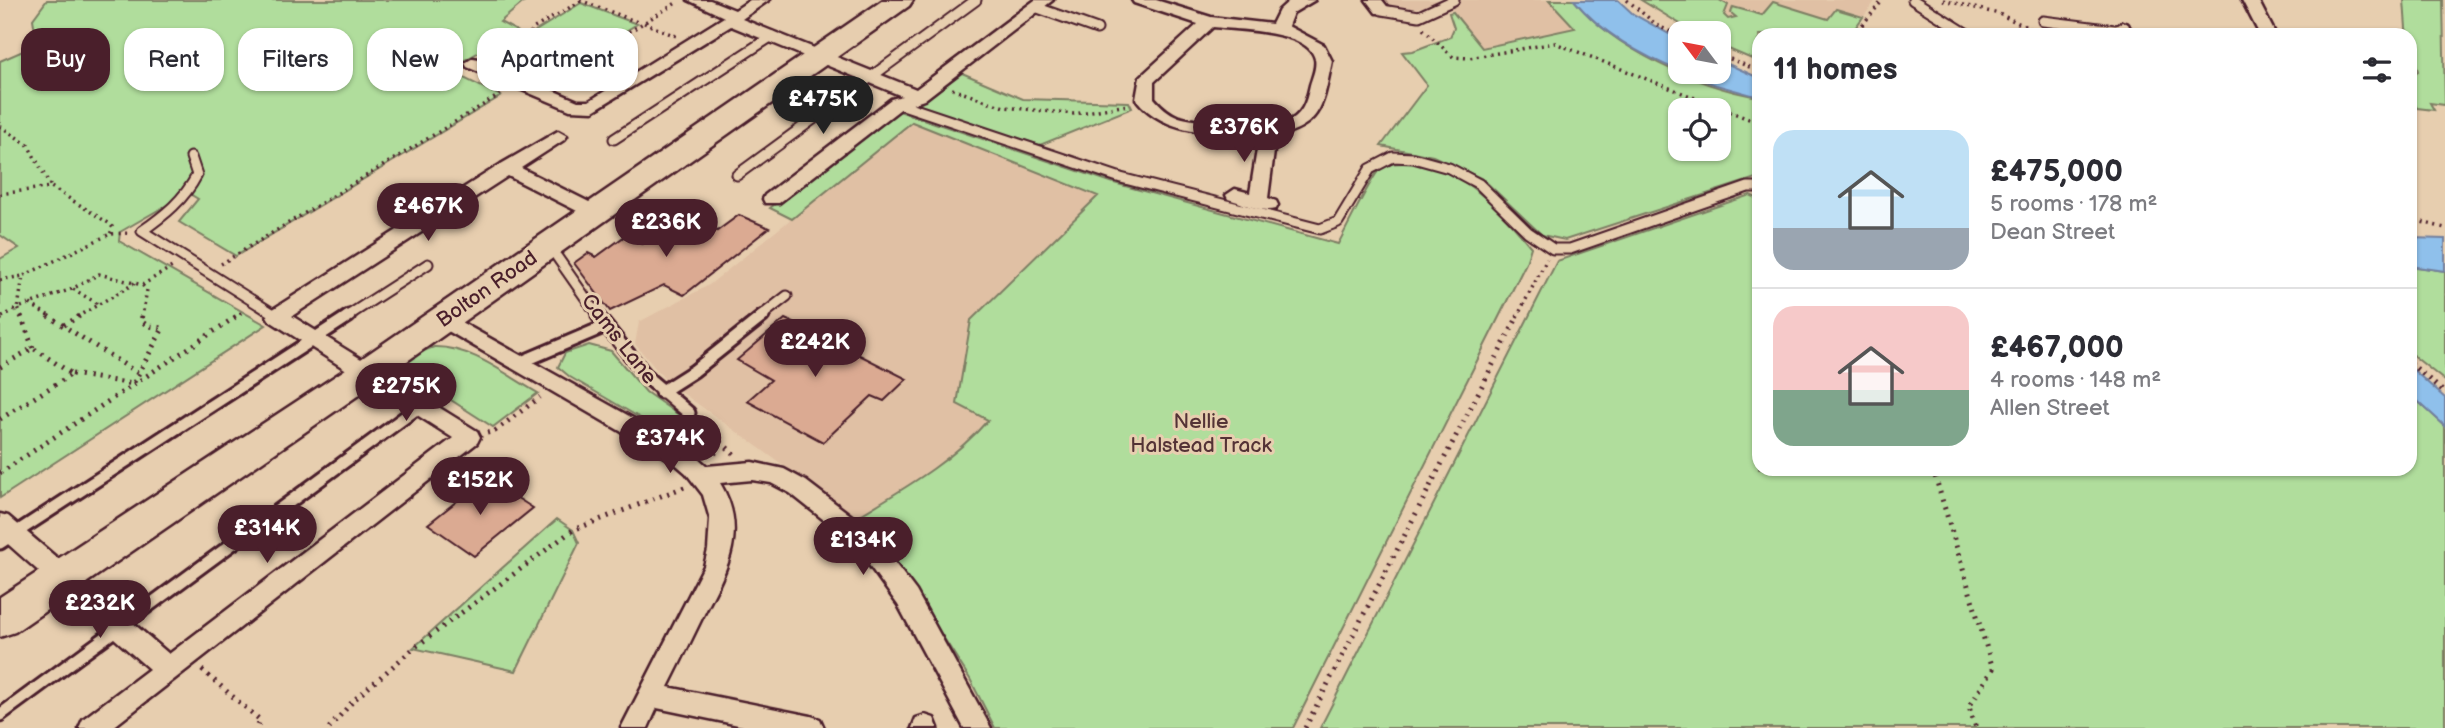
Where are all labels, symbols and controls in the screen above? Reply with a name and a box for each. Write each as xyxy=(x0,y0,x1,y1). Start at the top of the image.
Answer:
north arrow xyxy=(1668,21,1731,84)
map controls xyxy=(1668,21,1731,161)
chip: Buy xyxy=(21,28,110,91)
chip: Rent xyxy=(124,28,224,91)
chip: Filters xyxy=(238,28,353,91)
chip: New xyxy=(367,28,463,91)
chip: Apartment xyxy=(477,28,638,91)
icon: filters xyxy=(2358,51,2396,89)
text: 11 homes xyxy=(1773,52,1897,88)
pin: £475K xyxy=(774,76,872,136)
text: £475K xyxy=(788,85,858,113)
button: locate xyxy=(1668,98,1731,161)
pin: £376K xyxy=(1195,104,1293,164)
text: £376K xyxy=(1209,113,1279,141)
text: £475,000 xyxy=(1990,154,2123,190)
icon: home xyxy=(1829,158,1913,242)
pin: £467K xyxy=(379,184,477,243)
text: 5 rooms · 178 m² xyxy=(1990,190,2158,218)
text: £467K xyxy=(393,192,463,220)
pin: £236K xyxy=(617,200,715,259)
text: £236K xyxy=(631,208,701,236)
text: Dean Street xyxy=(1990,218,2115,246)
street label: Bolton Road xyxy=(432,245,542,333)
street label: Cams Lane xyxy=(576,289,662,389)
pin: £242K xyxy=(766,320,864,379)
text: £242K xyxy=(780,328,850,356)
text: £467,000 xyxy=(1990,330,2124,366)
icon: home xyxy=(1829,334,1913,418)
pin: £275K xyxy=(357,364,455,423)
text: 4 rooms · 148 m² xyxy=(1990,366,2161,394)
text: £275K xyxy=(371,372,441,400)
text: Allen Street xyxy=(1990,394,2110,422)
park label: Nellie Halstead Track xyxy=(1130,409,1273,458)
pin: £374K xyxy=(621,416,719,475)
text: £374K xyxy=(635,424,705,452)
pin: £152K xyxy=(431,458,529,517)
text: £152K xyxy=(447,466,513,494)
pin: £314K xyxy=(218,505,316,565)
text: £314K xyxy=(234,514,300,542)
pin: £134K xyxy=(814,518,912,577)
text: £134K xyxy=(830,526,896,554)
pin: £232K xyxy=(51,580,149,640)
text: £232K xyxy=(65,589,135,617)

